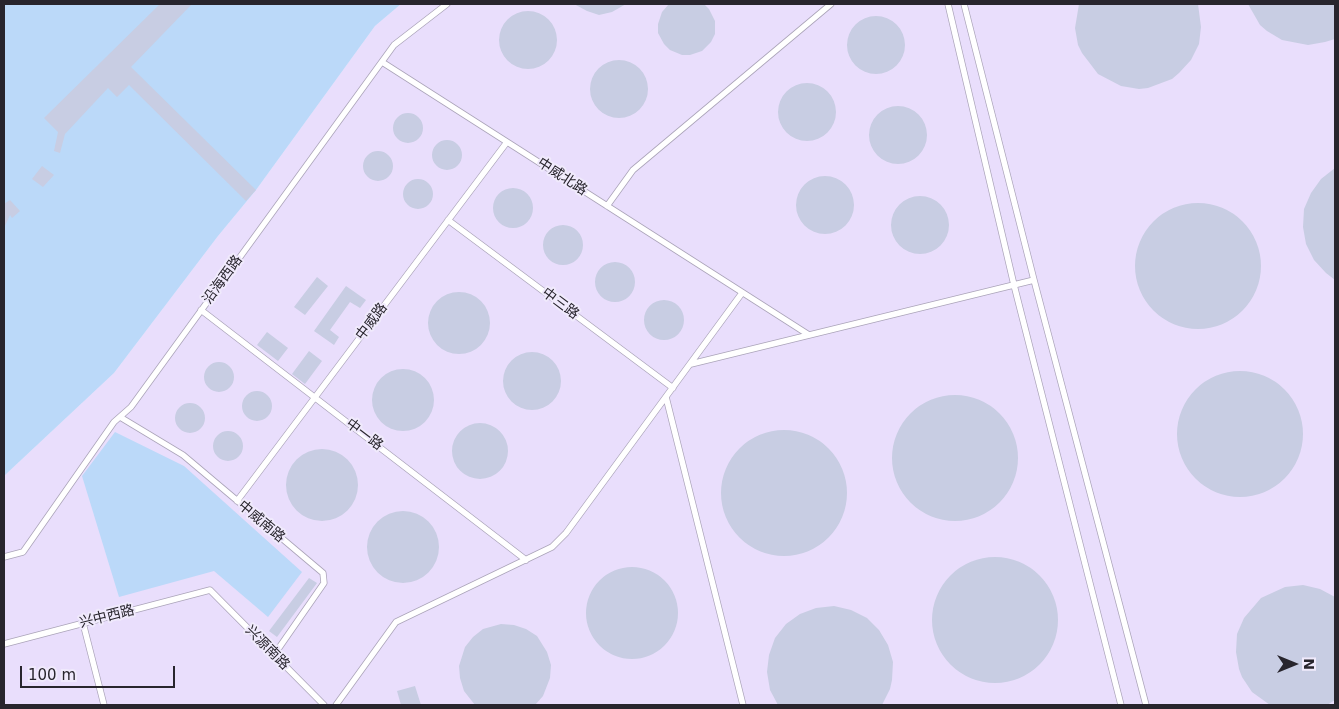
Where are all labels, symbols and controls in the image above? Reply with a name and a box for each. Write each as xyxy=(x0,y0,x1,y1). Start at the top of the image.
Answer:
street label: 中威北路 xyxy=(534,155,590,199)
street label: 沿海西路 xyxy=(200,252,246,308)
street label: 中三路 xyxy=(538,285,582,323)
street label: 中威路 xyxy=(353,300,391,344)
street label: 中一路 xyxy=(342,416,386,454)
street label: 中威南路 xyxy=(234,498,288,546)
street label: 兴中西路 xyxy=(78,602,136,632)
street label: 兴源南路 xyxy=(241,622,293,674)
north arrow xyxy=(1269,639,1319,689)
scale bar xyxy=(22,656,178,688)
text: N xyxy=(1301,658,1317,670)
text: 100 m xyxy=(28,666,76,684)

